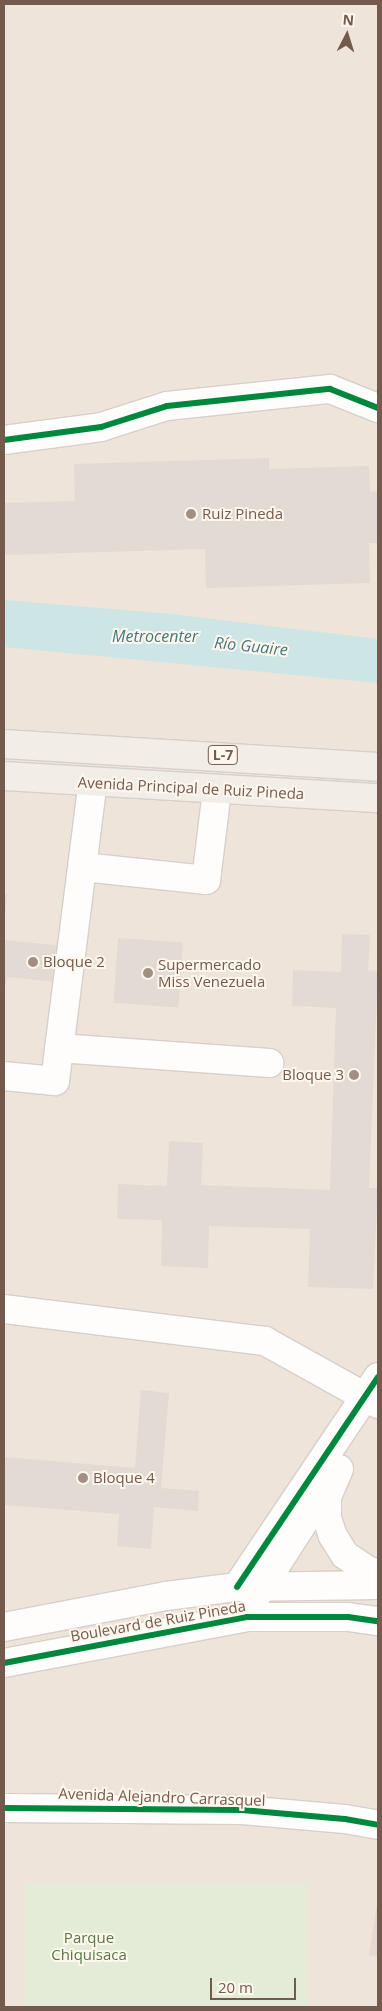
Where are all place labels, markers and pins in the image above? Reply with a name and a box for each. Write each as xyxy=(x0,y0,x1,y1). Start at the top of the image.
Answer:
place label: Ruiz Pineda xyxy=(202,505,283,523)
marker: Ruiz Pineda xyxy=(184,507,198,521)
place label: Bloque 2 xyxy=(43,953,105,971)
place label: Supermercado Miss Venezuela xyxy=(158,955,265,990)
marker: Bloque 2 xyxy=(27,956,39,968)
marker: Supermercado Miss Venezuela xyxy=(142,967,154,979)
place label: Bloque 3 xyxy=(282,1066,344,1084)
marker: Bloque 3 xyxy=(348,1069,360,1081)
place label: Bloque 4 xyxy=(93,1469,155,1487)
marker: Bloque 4 xyxy=(77,1472,89,1484)

